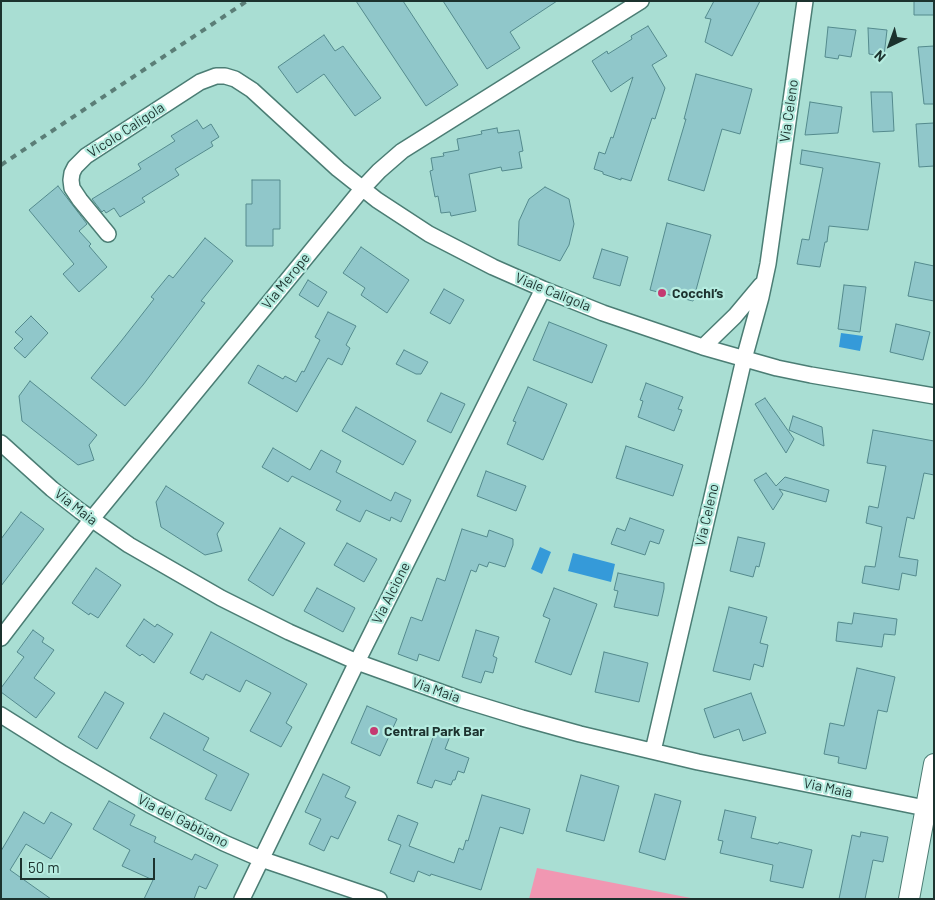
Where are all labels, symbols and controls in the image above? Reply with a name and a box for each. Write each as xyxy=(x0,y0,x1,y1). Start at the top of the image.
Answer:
north arrow xyxy=(865,20,915,70)
text: N xyxy=(870,47,889,66)
street label: Via Celeno xyxy=(776,78,802,144)
street label: Vicolo Caligola xyxy=(84,99,168,161)
street label: Via Merope xyxy=(258,250,314,312)
street label: Viale Caligola xyxy=(513,269,593,315)
place label: Cocchi’s xyxy=(672,285,723,301)
marker: Cocchi’s xyxy=(656,287,668,299)
street label: Via Celeno xyxy=(692,482,722,548)
street label: Via Maia xyxy=(51,485,101,529)
street label: Via Alcione xyxy=(368,559,414,627)
street label: Via Maia xyxy=(410,674,462,706)
place label: Central Park Bar xyxy=(384,723,485,739)
marker: Central Park Bar xyxy=(368,725,380,737)
street label: Via Maia xyxy=(802,775,854,801)
street label: Via del Gabbiano xyxy=(135,791,231,851)
scale bar xyxy=(22,848,158,880)
text: 50 m xyxy=(28,858,60,876)

